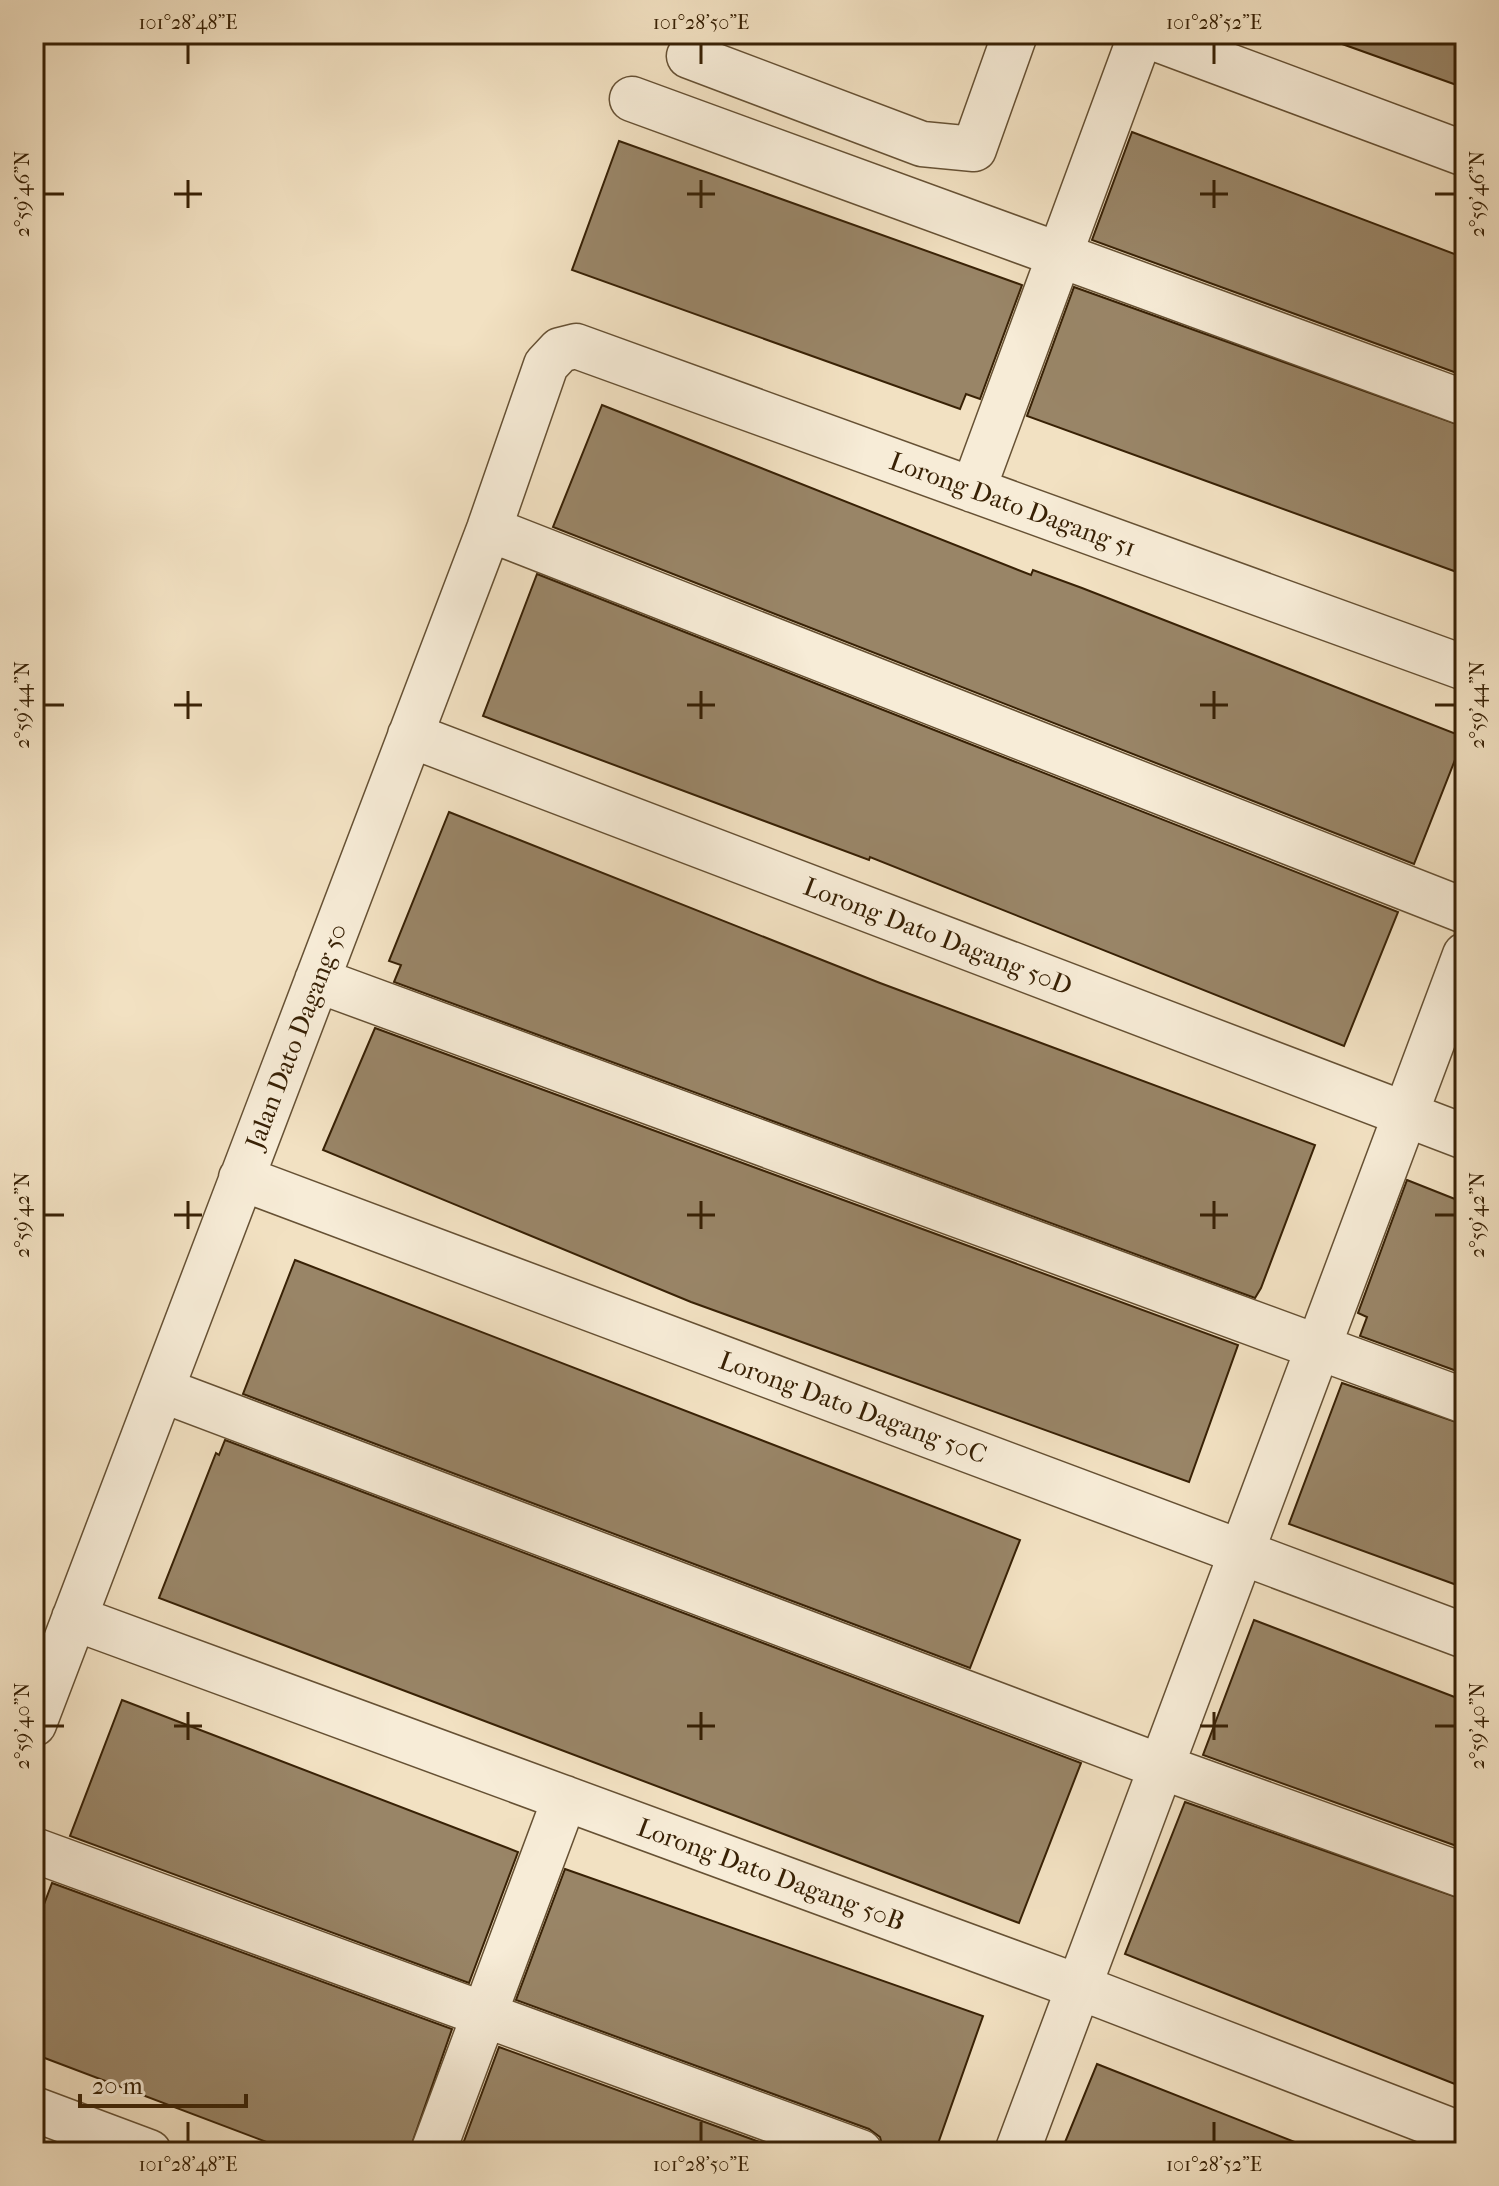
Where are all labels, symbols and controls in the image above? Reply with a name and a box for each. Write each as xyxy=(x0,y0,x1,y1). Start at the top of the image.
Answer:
text: 101°28'48"E xyxy=(139,11,237,34)
text: 101°28'50"E xyxy=(653,11,749,34)
text: 101°28'52"E xyxy=(1166,11,1262,34)
text: 2°59'46"N xyxy=(11,151,34,237)
text: 2°59'46"N xyxy=(1466,151,1489,237)
street label: Lorong Dato Dagang 51 xyxy=(885,445,1140,564)
text: 2°59'44"N xyxy=(11,661,34,749)
text: 2°59'44"N xyxy=(1466,661,1489,749)
street label: Lorong Dato Dagang 50D xyxy=(799,871,1076,1002)
street label: Jalan Dato Dagang 50 xyxy=(238,919,354,1155)
text: 2°59'42"N xyxy=(11,1172,34,1258)
text: 2°59'42"N xyxy=(1466,1172,1489,1258)
street label: Lorong Dato Dagang 50C xyxy=(715,1345,991,1470)
text: 2°59'40"N xyxy=(11,1683,34,1769)
text: 2°59'40"N xyxy=(1466,1683,1489,1769)
street label: Lorong Dato Dagang 50B xyxy=(633,1812,909,1937)
scale bar xyxy=(80,2058,246,2108)
text: 20 m xyxy=(92,2072,143,2100)
text: 101°28'48"E xyxy=(139,2153,237,2176)
text: 101°28'50"E xyxy=(653,2153,749,2176)
text: 101°28'52"E xyxy=(1166,2153,1262,2176)

